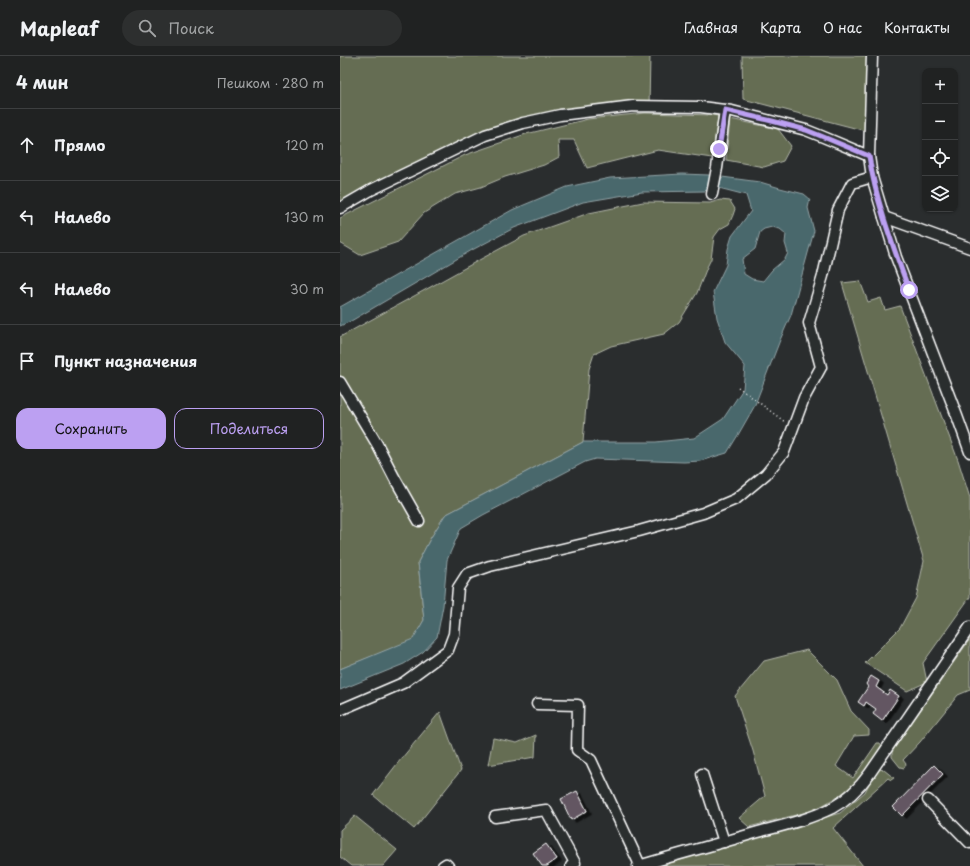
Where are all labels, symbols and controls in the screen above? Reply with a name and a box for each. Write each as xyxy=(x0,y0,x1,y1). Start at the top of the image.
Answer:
search box xyxy=(122,10,402,46)
text: Mapleaf xyxy=(20,14,98,42)
text: Поиск xyxy=(168,16,214,39)
icon: search xyxy=(136,17,158,39)
text: Главная xyxy=(684,17,738,38)
text: Карта xyxy=(760,17,801,38)
text: О нас xyxy=(823,17,862,38)
text: Контакты xyxy=(884,17,950,38)
map controls xyxy=(922,68,958,212)
button: + xyxy=(922,68,958,104)
text: 4 мин xyxy=(16,69,69,95)
text: Пешком · 280 m xyxy=(217,73,324,92)
button: − xyxy=(922,104,958,140)
text: Прямо xyxy=(54,133,105,156)
icon: ahead xyxy=(16,134,38,156)
text: 120 m xyxy=(285,135,324,154)
route end xyxy=(710,140,728,158)
button: locate xyxy=(922,140,958,176)
button: layers xyxy=(922,176,958,212)
text: Налево xyxy=(54,205,111,228)
icon: left xyxy=(16,206,38,228)
text: 130 m xyxy=(285,207,324,226)
text: Налево xyxy=(54,277,111,300)
icon: left xyxy=(16,278,38,300)
text: 30 m xyxy=(290,279,324,298)
route start xyxy=(900,281,918,299)
text: Пункт назначения xyxy=(54,349,197,372)
icon: arrive xyxy=(16,350,38,372)
button: Сохранить xyxy=(16,408,166,449)
button: Поделиться xyxy=(174,408,324,449)

